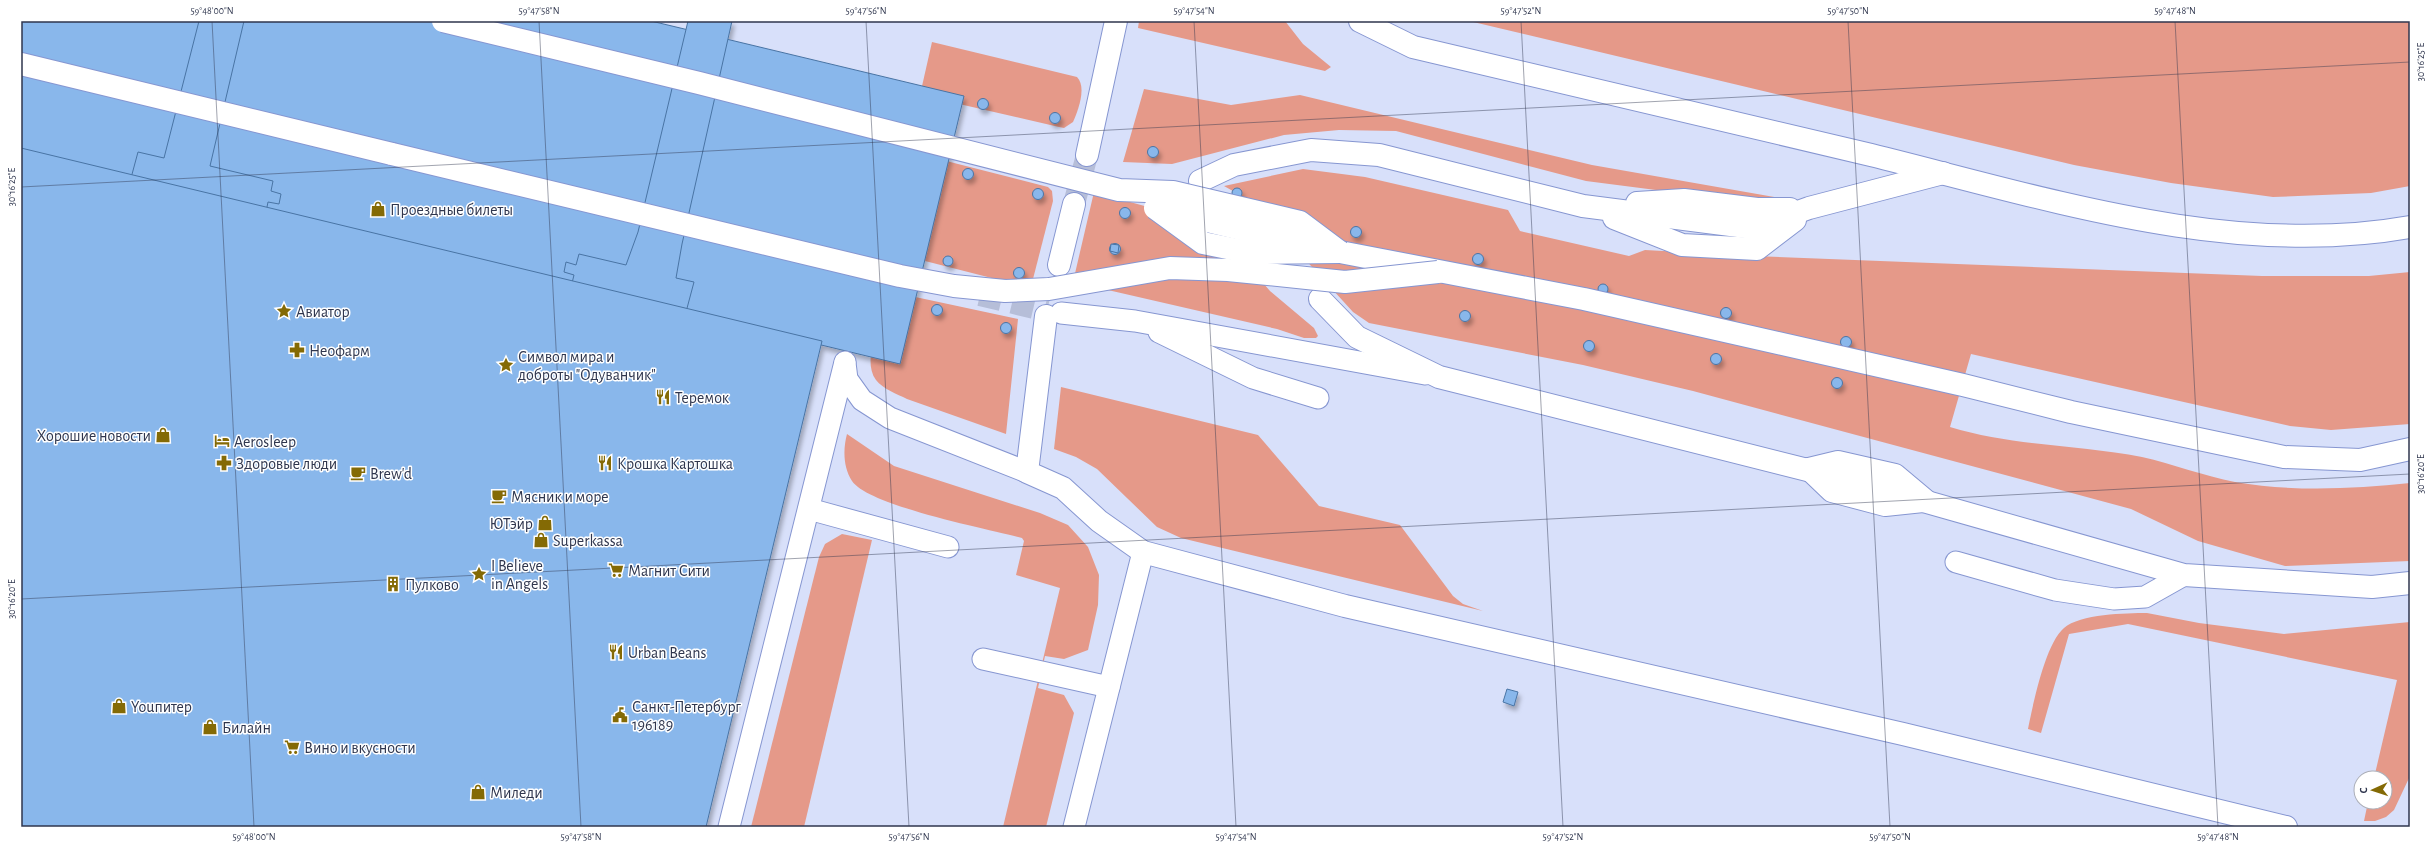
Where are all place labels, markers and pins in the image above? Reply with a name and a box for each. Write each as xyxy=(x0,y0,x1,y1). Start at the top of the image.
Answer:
shop icon: Проездные билеты xyxy=(369,200,387,218)
place label: Проездные билеты xyxy=(390,202,513,218)
place icon: Авиатор xyxy=(275,302,293,320)
place label: Авиатор xyxy=(296,304,350,320)
pharmacy icon: Неофарм xyxy=(288,341,306,359)
place label: Неофарм xyxy=(309,343,370,359)
place label: Символ мира и доброты "Одуванчик" xyxy=(518,349,656,384)
place icon: Символ мира и доброты "Одуванчик" xyxy=(497,356,515,374)
restaurant icon: Теремок xyxy=(654,388,672,406)
place label: Теремок xyxy=(675,390,730,406)
shop icon: Хорошие новости xyxy=(154,426,172,444)
place label: Хорошие новости xyxy=(37,428,151,444)
hotel icon: Aerosleep xyxy=(213,432,231,450)
place label: Aerosleep xyxy=(234,434,296,450)
pharmacy icon: Здоровые люди xyxy=(215,454,233,472)
restaurant icon: Крошка Картошка xyxy=(596,454,614,472)
place label: Здоровые люди xyxy=(236,456,337,472)
place label: Крошка Картошка xyxy=(617,456,733,472)
cafe icon: Brew'd xyxy=(349,464,367,482)
place label: Brew'd xyxy=(370,466,412,482)
cafe icon: Мясник и море xyxy=(490,487,508,505)
place label: Мясник и море xyxy=(511,489,609,505)
shop icon: ЮТэйр xyxy=(536,514,554,532)
place label: ЮТэйр xyxy=(490,516,533,532)
shop icon: Superkassa xyxy=(532,531,550,549)
place label: Superkassa xyxy=(553,533,623,549)
place label: I Believe in Angels xyxy=(491,558,548,592)
supermarket icon: Магнит Сити xyxy=(607,561,625,579)
place label: Магнит Сити xyxy=(628,563,710,579)
place icon: I Believe in Angels xyxy=(470,565,488,583)
building icon: Пулково xyxy=(384,575,402,593)
place label: Пулково xyxy=(405,577,459,594)
restaurant icon: Urban Beans xyxy=(607,643,625,661)
place label: Urban Beans xyxy=(628,645,707,661)
shop icon: Youпитер xyxy=(110,697,128,715)
place label: Youпитер xyxy=(131,699,192,715)
place label: Санкт-Петербург 196189 xyxy=(632,699,741,733)
public building icon: Санкт-Петербург 196189 xyxy=(611,706,629,724)
shop icon: Билайн xyxy=(201,718,219,736)
place label: Билайн xyxy=(222,720,271,736)
supermarket icon: Вино и вкусности xyxy=(283,738,301,756)
place label: Вино и вкусности xyxy=(304,740,416,757)
shop icon: Миледи xyxy=(469,783,487,801)
place label: Миледи xyxy=(490,785,543,801)

